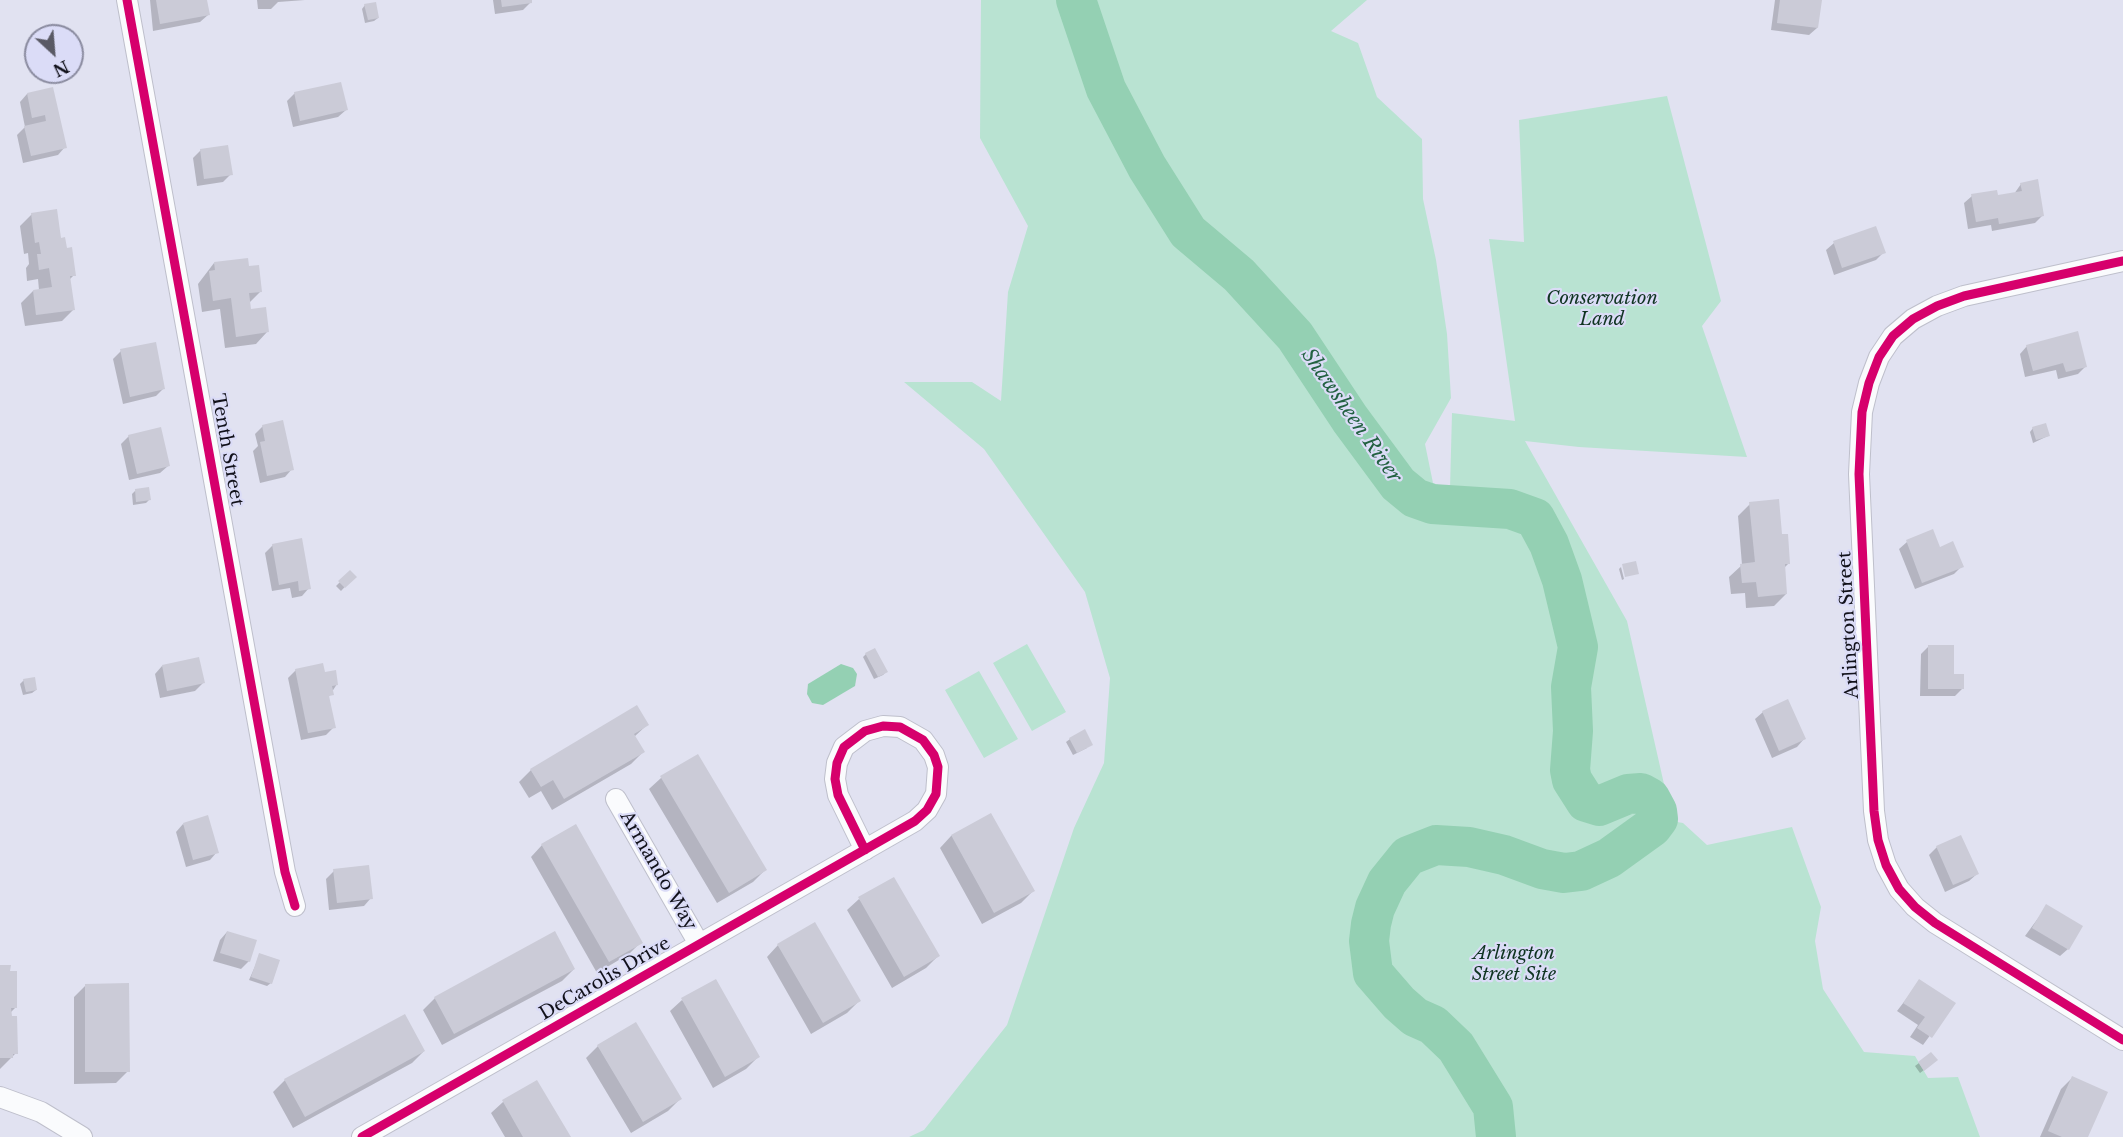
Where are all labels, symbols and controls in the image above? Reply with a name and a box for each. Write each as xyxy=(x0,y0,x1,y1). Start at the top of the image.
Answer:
north arrow xyxy=(24,24,84,84)
text: N xyxy=(50,56,72,81)
park label: Conservation Land xyxy=(1546,288,1658,330)
water label: Shawsheen River xyxy=(1296,344,1406,488)
street label: Tenth Street xyxy=(206,392,248,508)
street label: Arlington Street xyxy=(1834,551,1864,699)
street label: Armando Way xyxy=(615,808,701,934)
street label: DeCarolis Drive xyxy=(536,933,674,1025)
park label: Arlington Street Site xyxy=(1472,943,1556,986)

